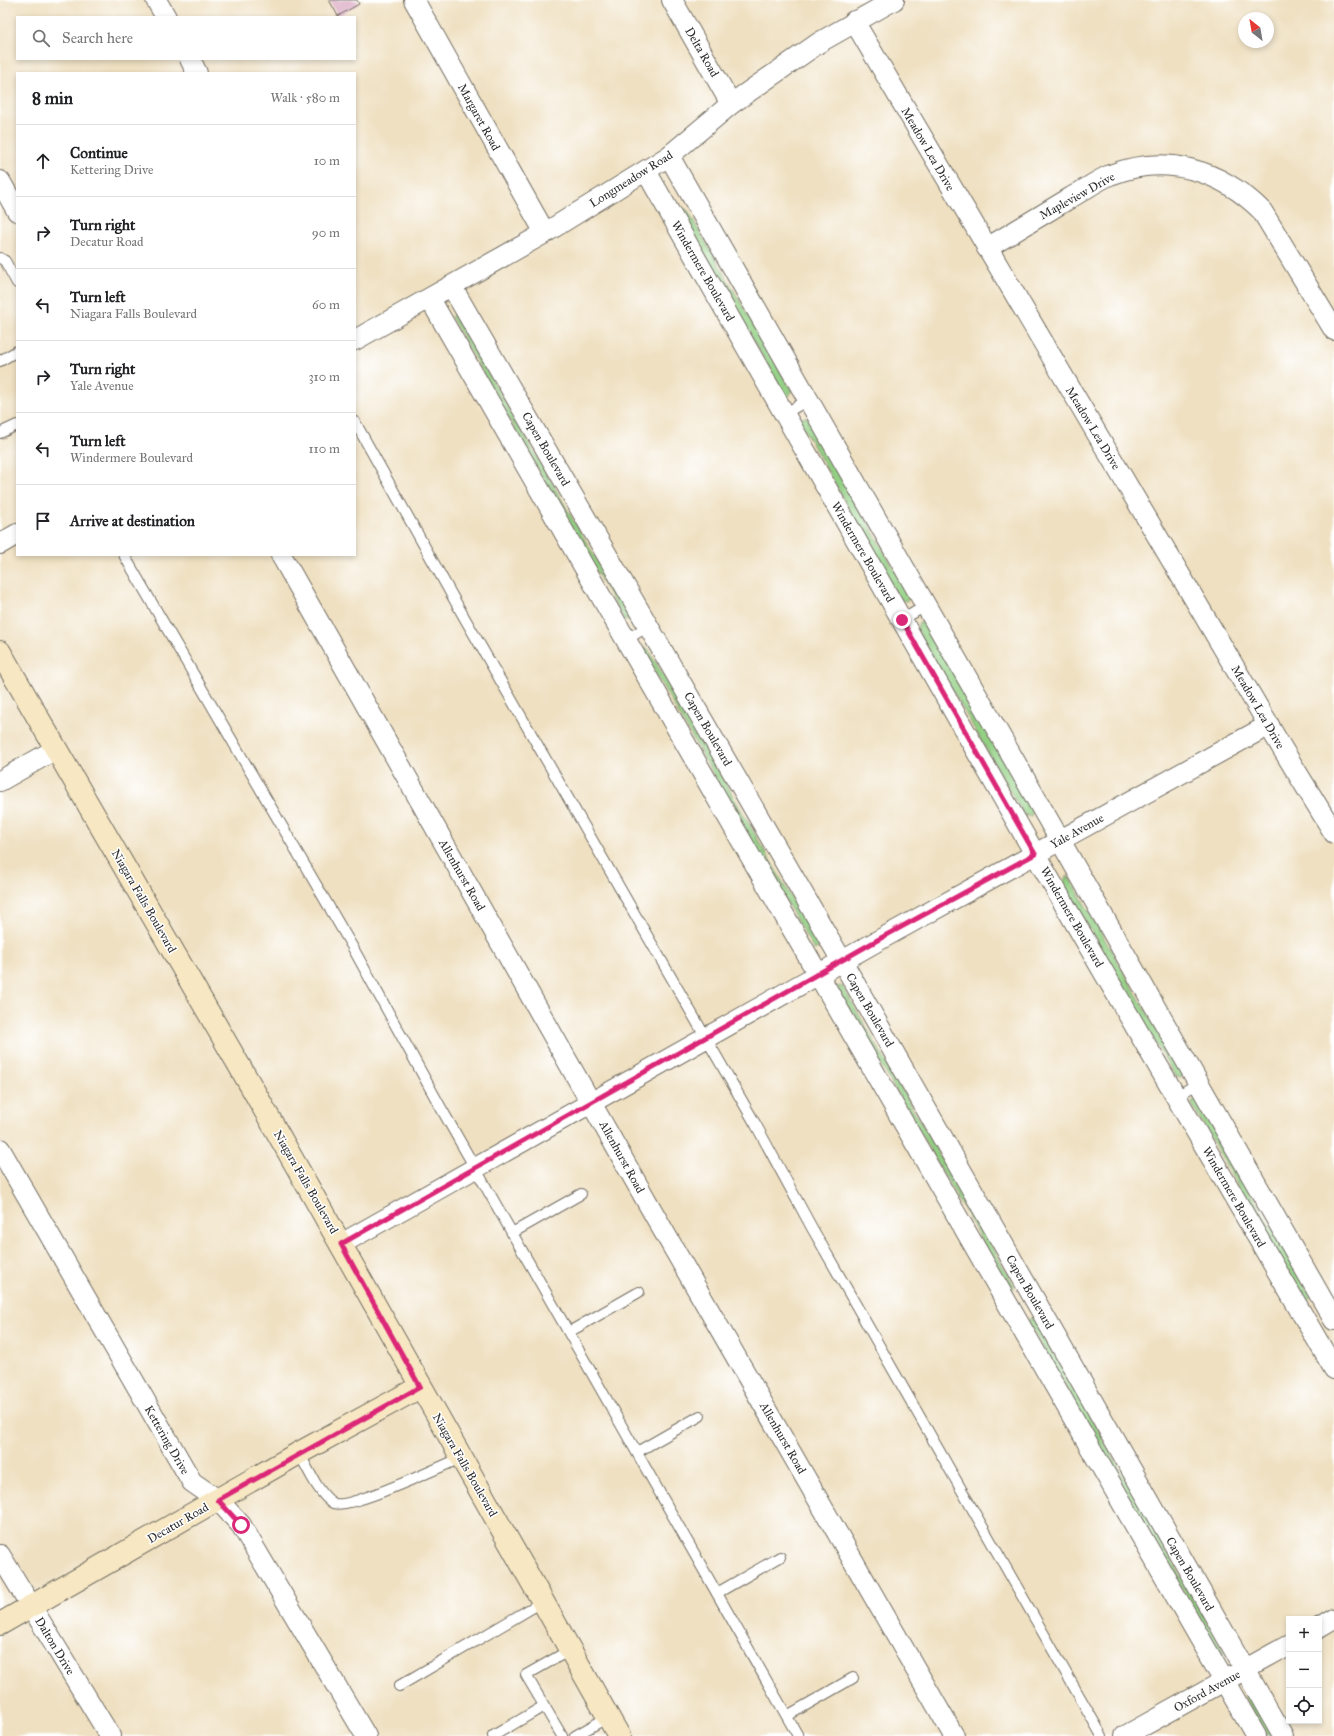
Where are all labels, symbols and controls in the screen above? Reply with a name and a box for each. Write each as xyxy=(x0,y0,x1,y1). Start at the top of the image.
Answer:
north arrow xyxy=(1238,12,1274,48)
search box xyxy=(16,16,356,60)
street label: Delta Road xyxy=(682,25,722,79)
icon: search xyxy=(30,27,52,49)
text: Search here xyxy=(62,29,133,47)
street label: Margaret Road xyxy=(454,81,503,153)
text: 8 min xyxy=(32,88,73,109)
text: Walk · 580 m xyxy=(271,90,340,106)
street label: Meadow Lea Drive xyxy=(898,105,958,193)
text: Continue xyxy=(70,144,128,162)
street label: Longmeadow Road xyxy=(587,148,676,211)
icon: ahead xyxy=(32,150,54,172)
text: 10 m xyxy=(314,153,340,169)
text: Kettering Drive xyxy=(70,162,154,178)
street label: Mapleview Drive xyxy=(1037,170,1117,222)
text: Turn right xyxy=(70,216,135,234)
street label: Windermere Boulevard xyxy=(669,218,737,324)
icon: right xyxy=(32,222,54,244)
text: 90 m xyxy=(312,225,340,241)
text: Decatur Road xyxy=(70,234,144,250)
text: Turn left xyxy=(70,288,126,306)
icon: left xyxy=(32,294,54,316)
text: 60 m xyxy=(312,297,340,313)
text: Niagara Falls Boulevard xyxy=(70,306,197,322)
text: Turn right xyxy=(70,360,135,378)
icon: right xyxy=(32,366,54,388)
text: 310 m xyxy=(308,369,340,385)
text: Yale Avenue xyxy=(70,378,134,394)
street label: Meadow Lea Drive xyxy=(1063,384,1123,472)
street label: Capen Boulevard xyxy=(519,409,573,489)
text: Turn left xyxy=(70,432,126,450)
icon: left xyxy=(32,438,54,460)
text: 110 m xyxy=(308,441,340,457)
text: Windermere Boulevard xyxy=(70,450,193,466)
street label: Windermere Boulevard xyxy=(829,499,897,605)
icon: arrive xyxy=(32,510,54,532)
text: Arrive at destination xyxy=(70,512,195,530)
route end xyxy=(893,611,911,629)
street label: Meadow Lea Drive xyxy=(1228,663,1288,751)
street label: Capen Boulevard xyxy=(681,689,735,769)
street label: Yale Avenue xyxy=(1048,811,1106,851)
street label: Allenhurst Road xyxy=(435,836,488,913)
street label: Niagara Falls Boulevard xyxy=(108,847,179,956)
street label: Windermere Boulevard xyxy=(1038,864,1106,970)
street label: Capen Boulevard xyxy=(843,970,897,1050)
street label: Allenhurst Road xyxy=(596,1118,648,1196)
street label: Niagara Falls Boulevard xyxy=(270,1128,341,1237)
street label: Windermere Boulevard xyxy=(1200,1144,1268,1250)
street label: Capen Boulevard xyxy=(1003,1252,1057,1332)
street label: Allenhurst Road xyxy=(756,1399,809,1476)
street label: Kettering Drive xyxy=(141,1403,192,1477)
street label: Niagara Falls Boulevard xyxy=(429,1411,500,1520)
street label: Decatur Road xyxy=(145,1500,211,1546)
route start xyxy=(232,1516,250,1534)
street label: Capen Boulevard xyxy=(1163,1534,1217,1614)
street label: Dalton Drive xyxy=(32,1615,78,1677)
map controls xyxy=(1286,1616,1322,1724)
button: + xyxy=(1286,1616,1322,1652)
button: − xyxy=(1286,1652,1322,1688)
street label: Oxford Avenue xyxy=(1171,1667,1243,1715)
button: locate xyxy=(1286,1688,1322,1724)

